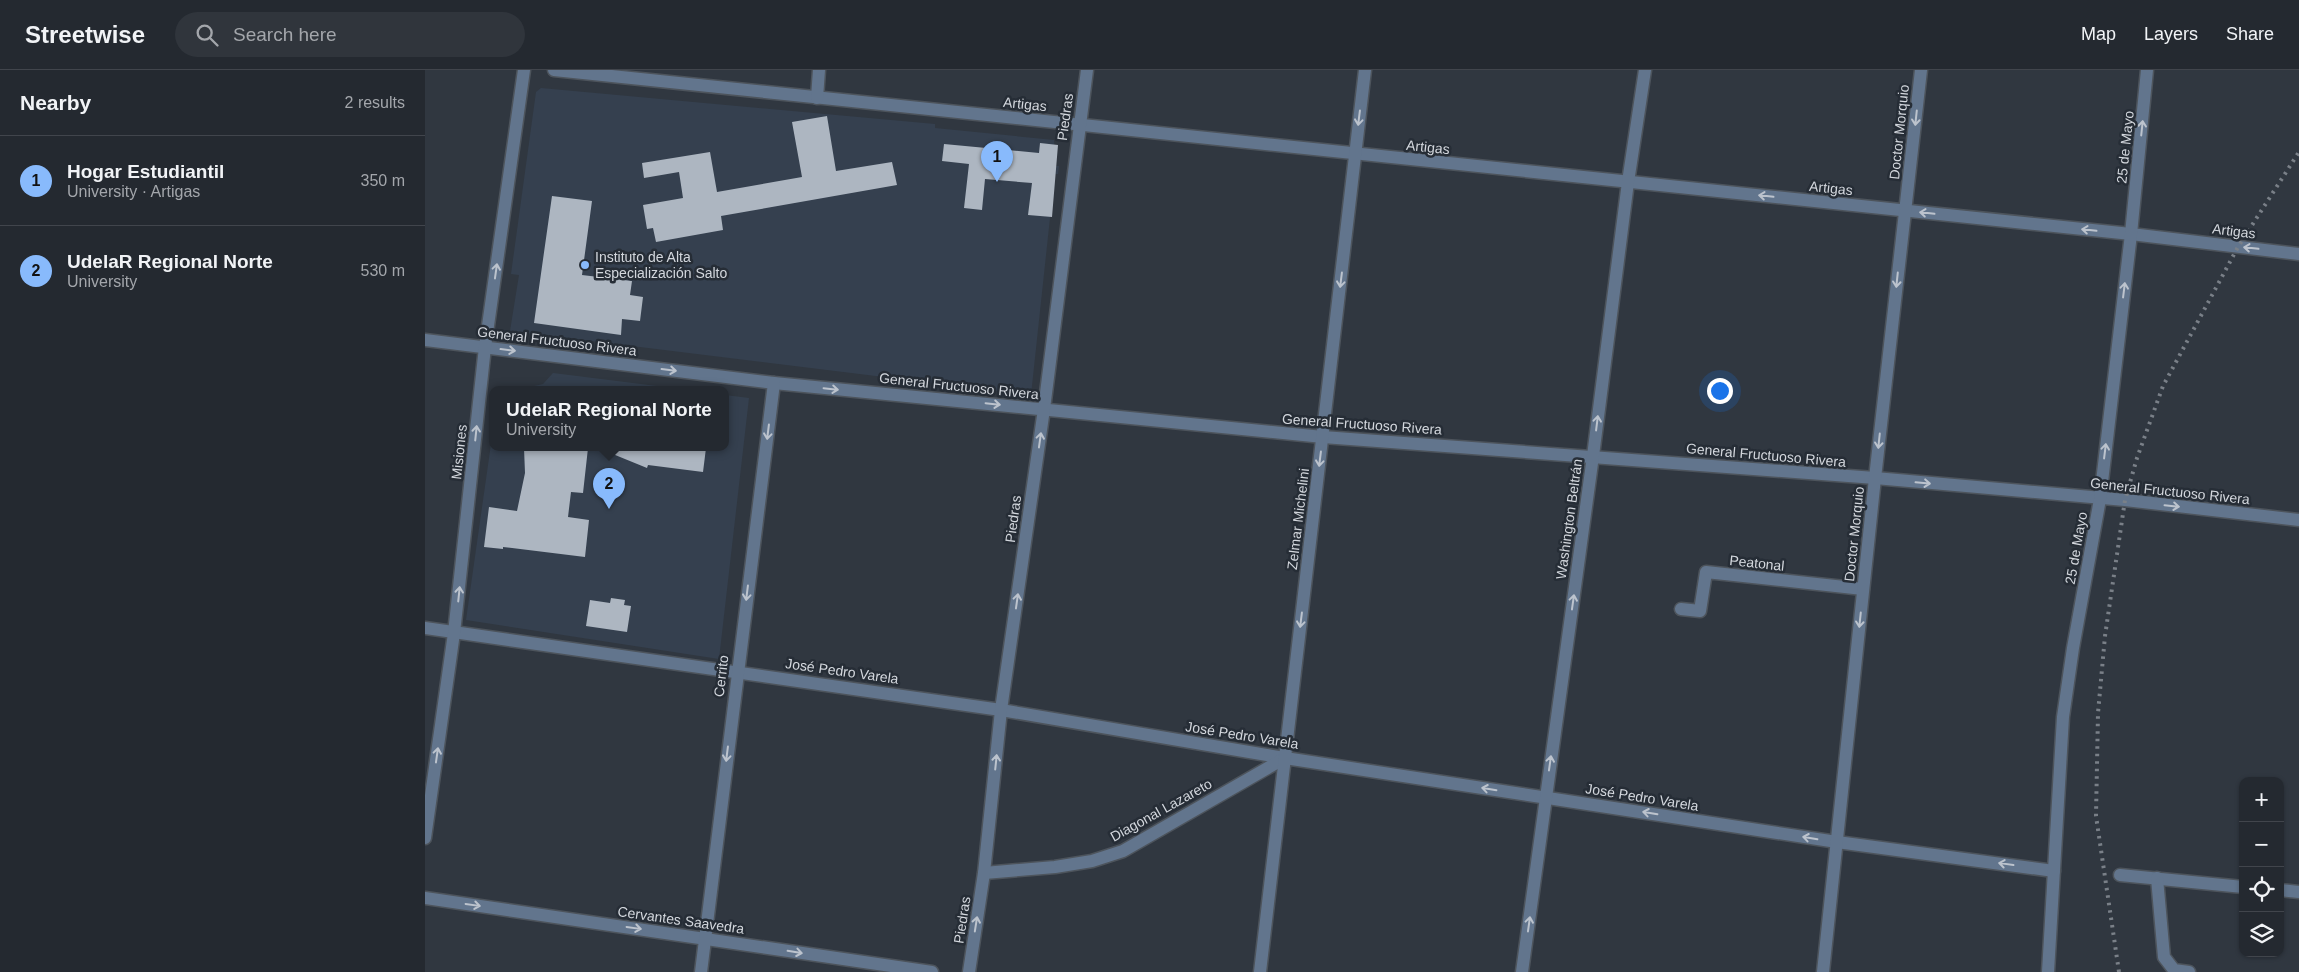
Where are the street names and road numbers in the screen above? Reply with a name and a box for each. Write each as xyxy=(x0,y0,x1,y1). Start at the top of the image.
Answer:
street label: Doctor Morquio xyxy=(1886,83,1912,180)
street label: Piedras xyxy=(1054,92,1076,142)
street label: Artigas xyxy=(1002,94,1048,114)
street label: 25 de Mayo xyxy=(2113,110,2137,184)
street label: Artigas xyxy=(1405,137,1451,157)
street label: Artigas xyxy=(1808,178,1854,198)
street label: Artigas xyxy=(2211,220,2257,242)
street label: General Fructuoso Rivera xyxy=(476,323,638,359)
street label: General Fructuoso Rivera xyxy=(878,370,1040,402)
street label: General Fructuoso Rivera xyxy=(1281,410,1443,438)
street label: Misiones xyxy=(448,424,470,480)
street label: General Fructuoso Rivera xyxy=(1685,440,1847,470)
street label: Washington Beltrán xyxy=(1553,458,1585,580)
street label: Zelmar Michelini xyxy=(1284,467,1312,571)
street label: General Fructuoso Rivera xyxy=(2089,475,2251,507)
street label: Doctor Morquio xyxy=(1841,485,1867,582)
street label: Piedras xyxy=(1002,494,1024,544)
street label: 25 de Mayo xyxy=(2062,510,2090,585)
street label: Peatonal xyxy=(1729,552,1785,574)
street label: Cerrito xyxy=(710,654,732,698)
street label: José Pedro Varela xyxy=(784,655,900,687)
street label: José Pedro Varela xyxy=(1184,718,1300,752)
street label: Diagonal Lazareto xyxy=(1107,775,1215,845)
street label: José Pedro Varela xyxy=(1584,780,1700,814)
street label: Piedras xyxy=(950,895,974,945)
street label: Cervantes Saavedra xyxy=(617,903,746,937)

